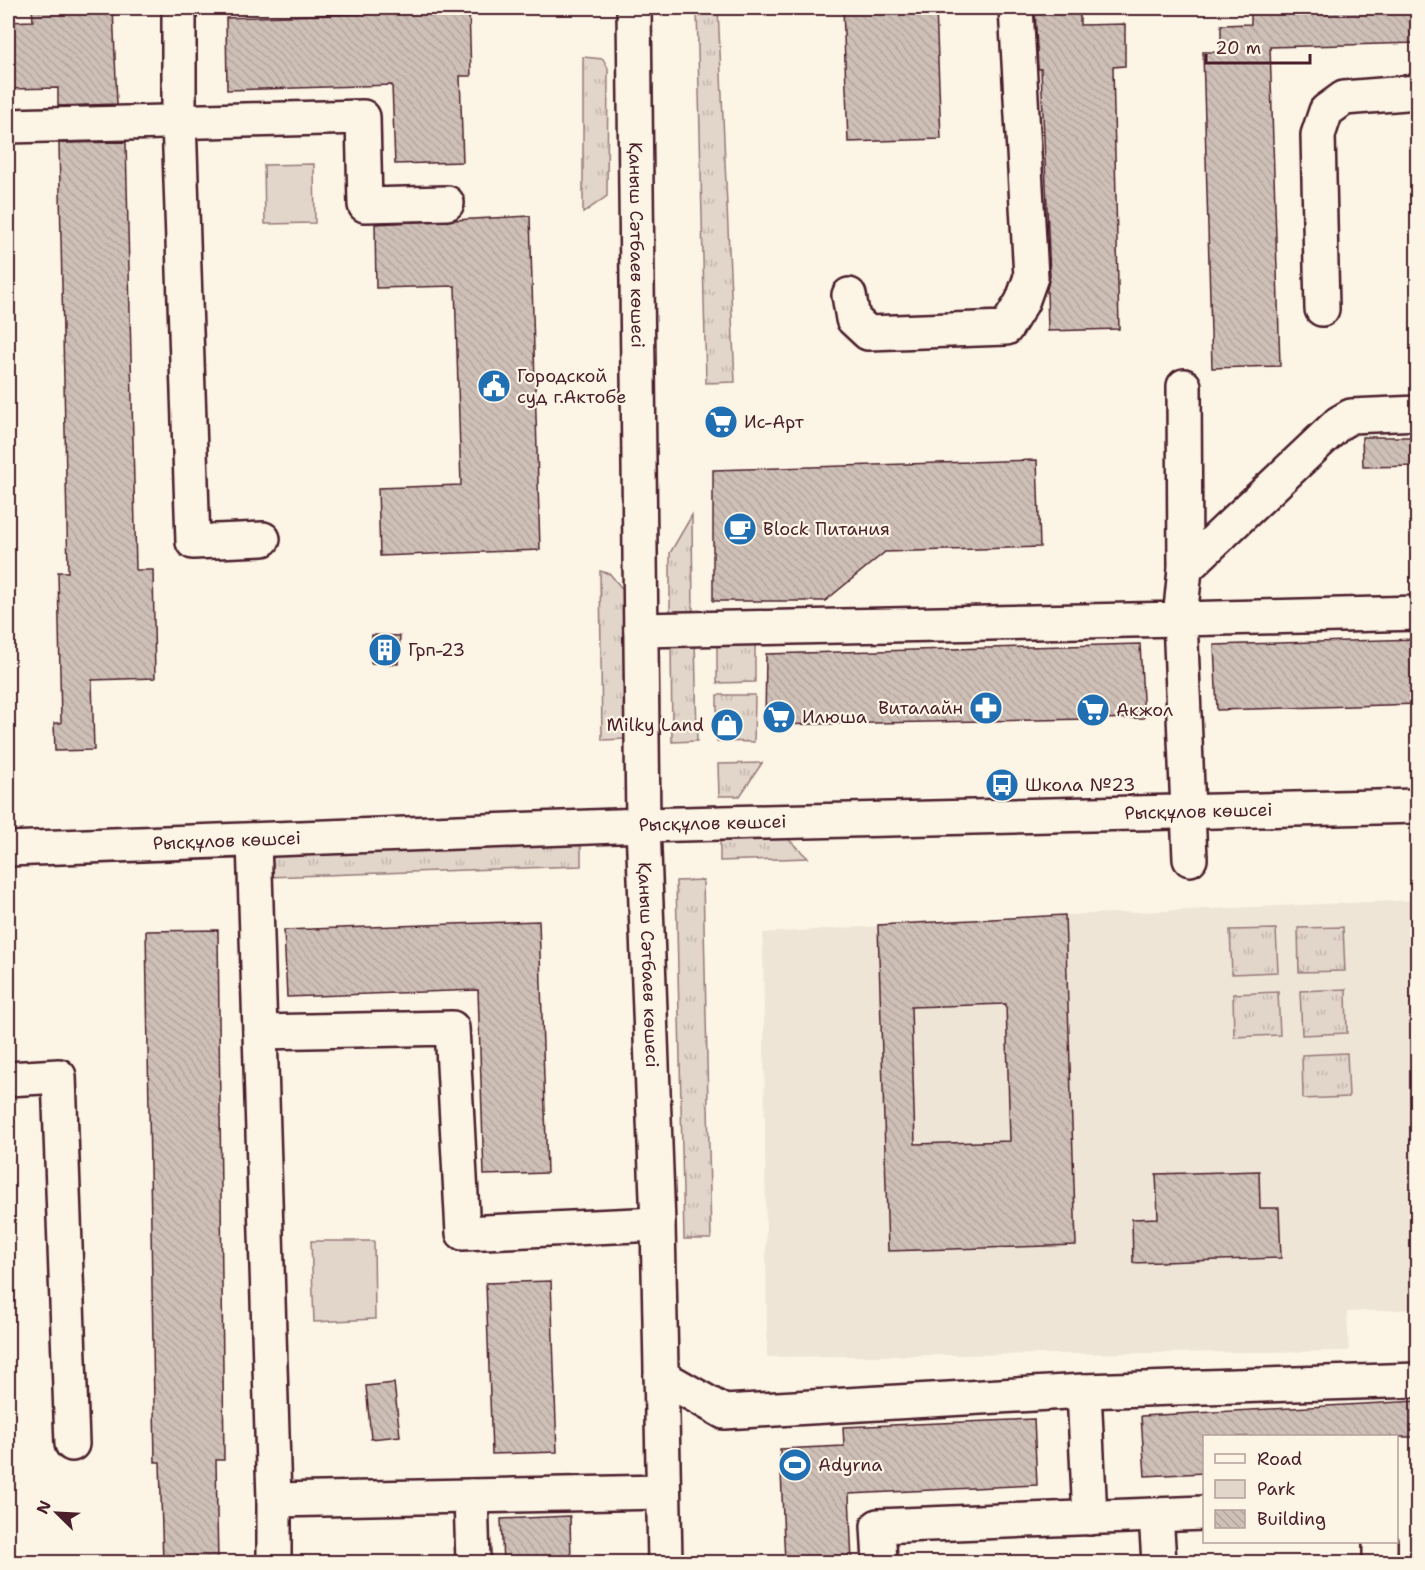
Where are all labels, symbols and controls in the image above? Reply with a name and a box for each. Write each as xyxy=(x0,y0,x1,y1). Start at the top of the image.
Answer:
scale bar xyxy=(1206,27,1310,65)
text: 20 m xyxy=(1215,36,1261,60)
street label: Қаныш Сәтбаев көшесі xyxy=(623,142,650,348)
place label: Городской суд г.Актобе xyxy=(517,364,627,409)
public building icon: Городской суд г.Актобе xyxy=(476,368,512,404)
supermarket icon: Ис-Арт xyxy=(703,404,739,440)
place label: Ис-Арт xyxy=(744,410,805,434)
cafe icon: Block Питания xyxy=(722,511,758,547)
place label: Block Питания xyxy=(763,517,890,541)
building icon: Грп-23 xyxy=(367,632,403,668)
place label: Грп-23 xyxy=(408,638,465,662)
pharmacy icon: Виталайн xyxy=(968,690,1004,726)
supermarket icon: Акжол xyxy=(1075,692,1111,728)
place label: Виталайн xyxy=(878,696,963,720)
place label: Акжол xyxy=(1116,698,1173,722)
supermarket icon: Илюша xyxy=(761,699,797,735)
place label: Илюша xyxy=(802,705,867,729)
shop icon: Milky Land xyxy=(709,707,745,743)
place label: Milky Land xyxy=(607,713,704,737)
bus stop icon: Школа №23 xyxy=(984,767,1020,803)
place label: Школа №23 xyxy=(1025,773,1135,797)
street label: Рысқұлов көшсеі xyxy=(1124,798,1273,825)
street label: Рысқұлов көшсеі xyxy=(638,809,787,837)
street label: Рысқұлов көшсеі xyxy=(152,826,301,856)
street label: Қаныш Сәтбаев көшесі xyxy=(632,862,664,1068)
legend xyxy=(1203,1435,1398,1543)
sports icon: Adyrna xyxy=(777,1447,813,1483)
text: Road xyxy=(1257,1447,1302,1471)
place label: Adyrna xyxy=(818,1453,882,1477)
text: Park xyxy=(1257,1477,1296,1501)
north arrow xyxy=(27,1483,87,1543)
text: N xyxy=(32,1497,56,1517)
text: Building xyxy=(1257,1507,1326,1531)

